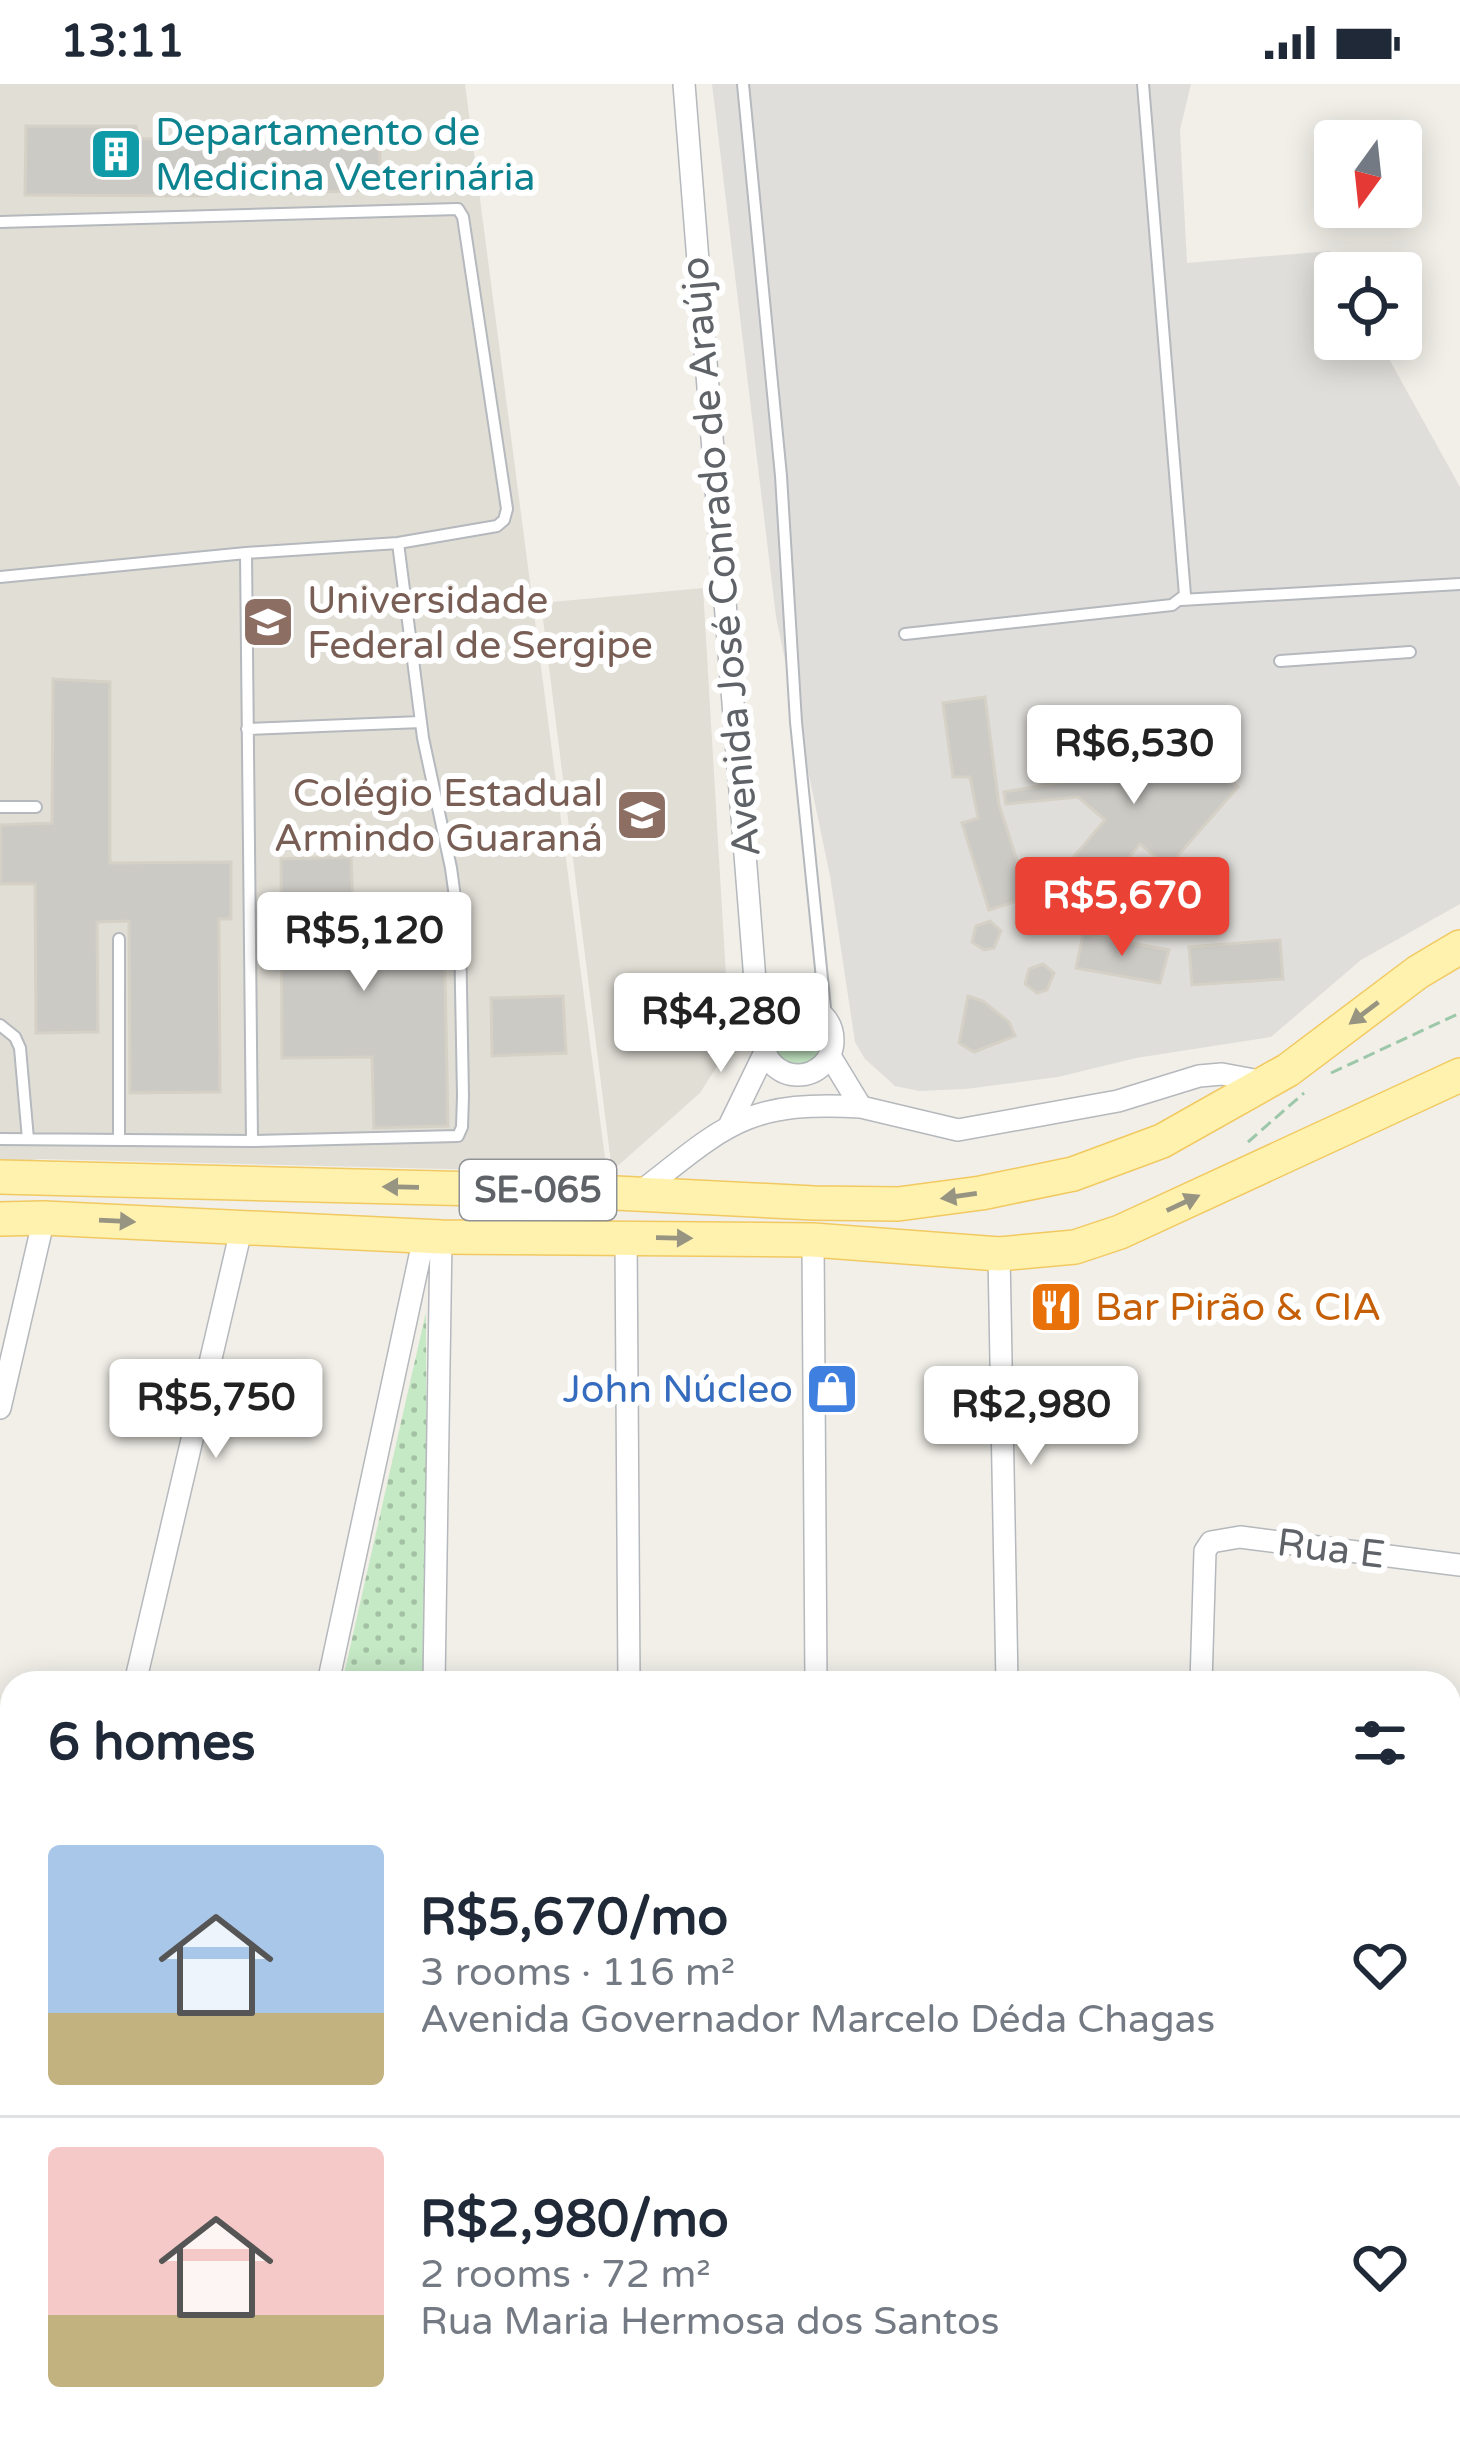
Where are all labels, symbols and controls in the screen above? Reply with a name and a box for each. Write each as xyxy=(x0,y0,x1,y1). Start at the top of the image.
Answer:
text: 13:11 xyxy=(60,15,185,69)
place label: Departamento de Medicina Veterinária xyxy=(155,109,535,201)
north arrow xyxy=(1314,120,1422,228)
map controls xyxy=(1314,120,1422,360)
building icon: Departamento de Medicina Veterinária xyxy=(88,126,144,182)
button: locate xyxy=(1314,252,1422,360)
street label: Avenida José Conrado de Araújo xyxy=(671,255,771,859)
place label: Universidade Federal de Sergipe xyxy=(307,577,653,669)
school or university icon: Universidade Federal de Sergipe xyxy=(240,594,296,650)
pin: R$6,530 xyxy=(1023,705,1245,807)
text: R$6,530 xyxy=(1054,720,1214,767)
place label: Colégio Estadual Armindo Guaraná xyxy=(274,770,603,862)
school or university icon: Colégio Estadual Armindo Guaraná xyxy=(614,787,670,843)
pin: R$5,670 xyxy=(1011,857,1233,959)
text: R$5,670 xyxy=(1042,872,1202,919)
pin: R$5,120 xyxy=(253,892,475,994)
text: R$5,120 xyxy=(284,907,444,954)
pin: R$4,280 xyxy=(610,973,832,1075)
text: R$4,280 xyxy=(641,988,801,1035)
one-way arrow xyxy=(1348,1001,1380,1025)
road number: SE-065 xyxy=(460,1160,616,1220)
one-way arrow xyxy=(381,1177,419,1196)
one-way arrow xyxy=(939,1187,977,1206)
one-way arrow xyxy=(1166,1193,1201,1213)
one-way arrow xyxy=(99,1212,137,1231)
one-way arrow xyxy=(656,1229,694,1248)
restaurant icon: Bar Pirão & CIA xyxy=(1028,1279,1084,1335)
place label: Bar Pirão & CIA xyxy=(1095,1284,1381,1331)
pin: R$5,750 xyxy=(105,1359,327,1461)
shop icon: John Núcleo xyxy=(804,1361,860,1417)
place label: John Núcleo xyxy=(563,1366,793,1413)
pin: R$2,980 xyxy=(920,1366,1142,1468)
text: R$5,750 xyxy=(136,1374,296,1421)
text: R$2,980 xyxy=(951,1381,1111,1428)
street label: Rua E xyxy=(1274,1519,1388,1579)
icon: filters xyxy=(1347,1710,1413,1776)
text: 6 homes xyxy=(48,1712,256,1774)
text: R$5,670/mo xyxy=(420,1887,728,1949)
icon: home xyxy=(144,1893,288,2037)
icon: heart xyxy=(1347,1932,1413,1998)
text: 3 rooms · 116 m² xyxy=(420,1949,735,1996)
text: Avenida Governador Marcelo Déda Chagas xyxy=(420,1996,1215,2043)
text: R$2,980/mo xyxy=(420,2189,729,2251)
icon: home xyxy=(144,2195,288,2339)
icon: heart xyxy=(1347,2234,1413,2300)
text: 2 rooms · 72 m² xyxy=(420,2251,711,2298)
text: Rua Maria Hermosa dos Santos xyxy=(420,2298,1000,2345)

